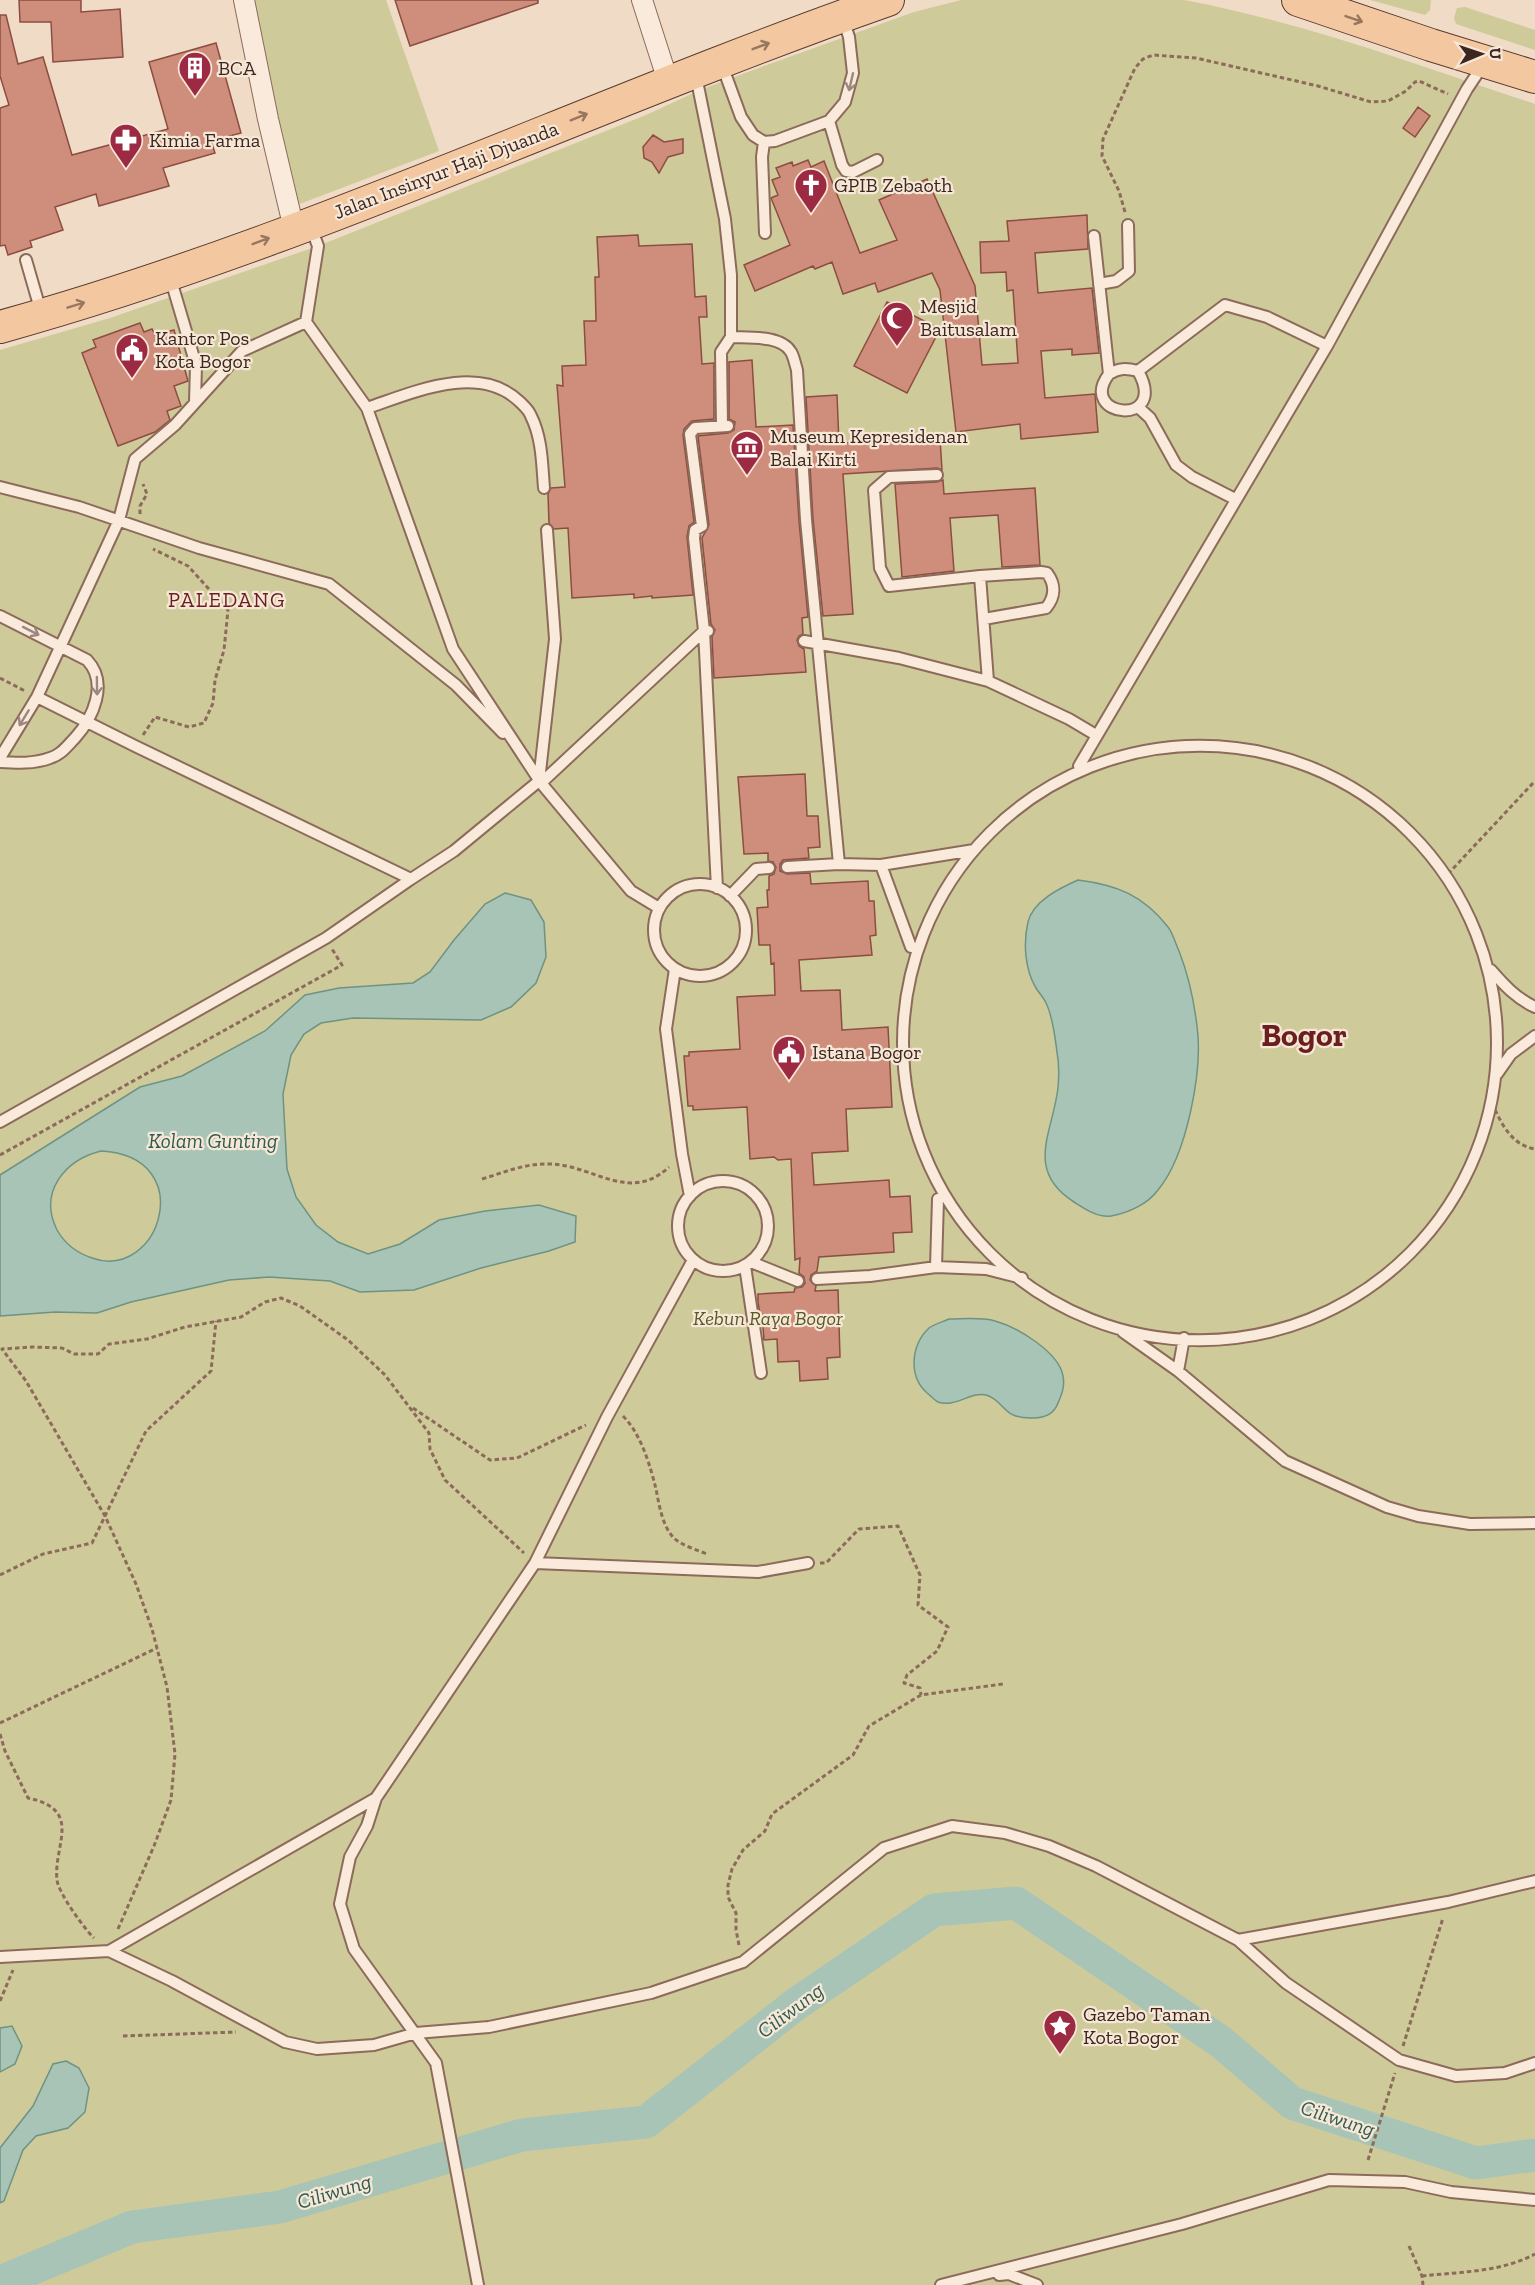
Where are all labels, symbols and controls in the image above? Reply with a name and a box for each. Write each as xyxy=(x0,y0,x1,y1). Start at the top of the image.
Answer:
one-way arrow xyxy=(1344,14,1363,25)
north arrow xyxy=(1451,24,1511,84)
one-way arrow xyxy=(751,39,769,50)
text: U xyxy=(1486,47,1505,60)
building icon: BCA xyxy=(177,50,213,97)
place label: BCA xyxy=(218,56,257,80)
one-way arrow xyxy=(845,72,856,92)
one-way arrow xyxy=(570,111,588,122)
street label: Jalan Insinyur Haji Djuanda xyxy=(330,116,562,224)
pharmacy icon: Kimia Farma xyxy=(108,122,144,169)
place label: Kimia Farma xyxy=(149,128,261,152)
church icon: GPIB Zebaoth xyxy=(793,167,829,214)
place label: GPIB Zebaoth xyxy=(834,173,953,197)
one-way arrow xyxy=(251,235,270,246)
place label: Mesjid Baitusalam xyxy=(920,294,1017,341)
one-way arrow xyxy=(66,299,85,310)
mosque icon: Mesjid Baitusalam xyxy=(879,300,915,347)
place label: Kantor Pos Kota Bogor xyxy=(155,326,251,373)
public building icon: Kantor Pos Kota Bogor xyxy=(114,332,150,379)
place label: Museum Kepresidenan Balai Kirti xyxy=(770,424,968,471)
museum icon: Museum Kepresidenan Balai Kirti xyxy=(729,429,765,476)
district label: PALEDANG xyxy=(168,587,286,612)
one-way arrow xyxy=(21,626,39,638)
one-way arrow xyxy=(91,676,103,696)
one-way arrow xyxy=(18,709,30,726)
district label: Bogor xyxy=(1261,1016,1347,1054)
public building icon: Istana Bogor xyxy=(771,1034,807,1081)
place label: Istana Bogor xyxy=(812,1040,922,1064)
water label: Kolam Gunting xyxy=(148,1128,278,1153)
park label: Kebun Raya Bogor xyxy=(693,1306,843,1330)
water label: Ciliwung xyxy=(752,1977,828,2043)
place label: Gazebo Taman Kota Bogor xyxy=(1083,2002,1211,2049)
place icon: Gazebo Taman Kota Bogor xyxy=(1042,2008,1078,2055)
water label: Ciliwung xyxy=(1298,2094,1378,2142)
water label: Ciliwung xyxy=(294,2168,374,2214)

